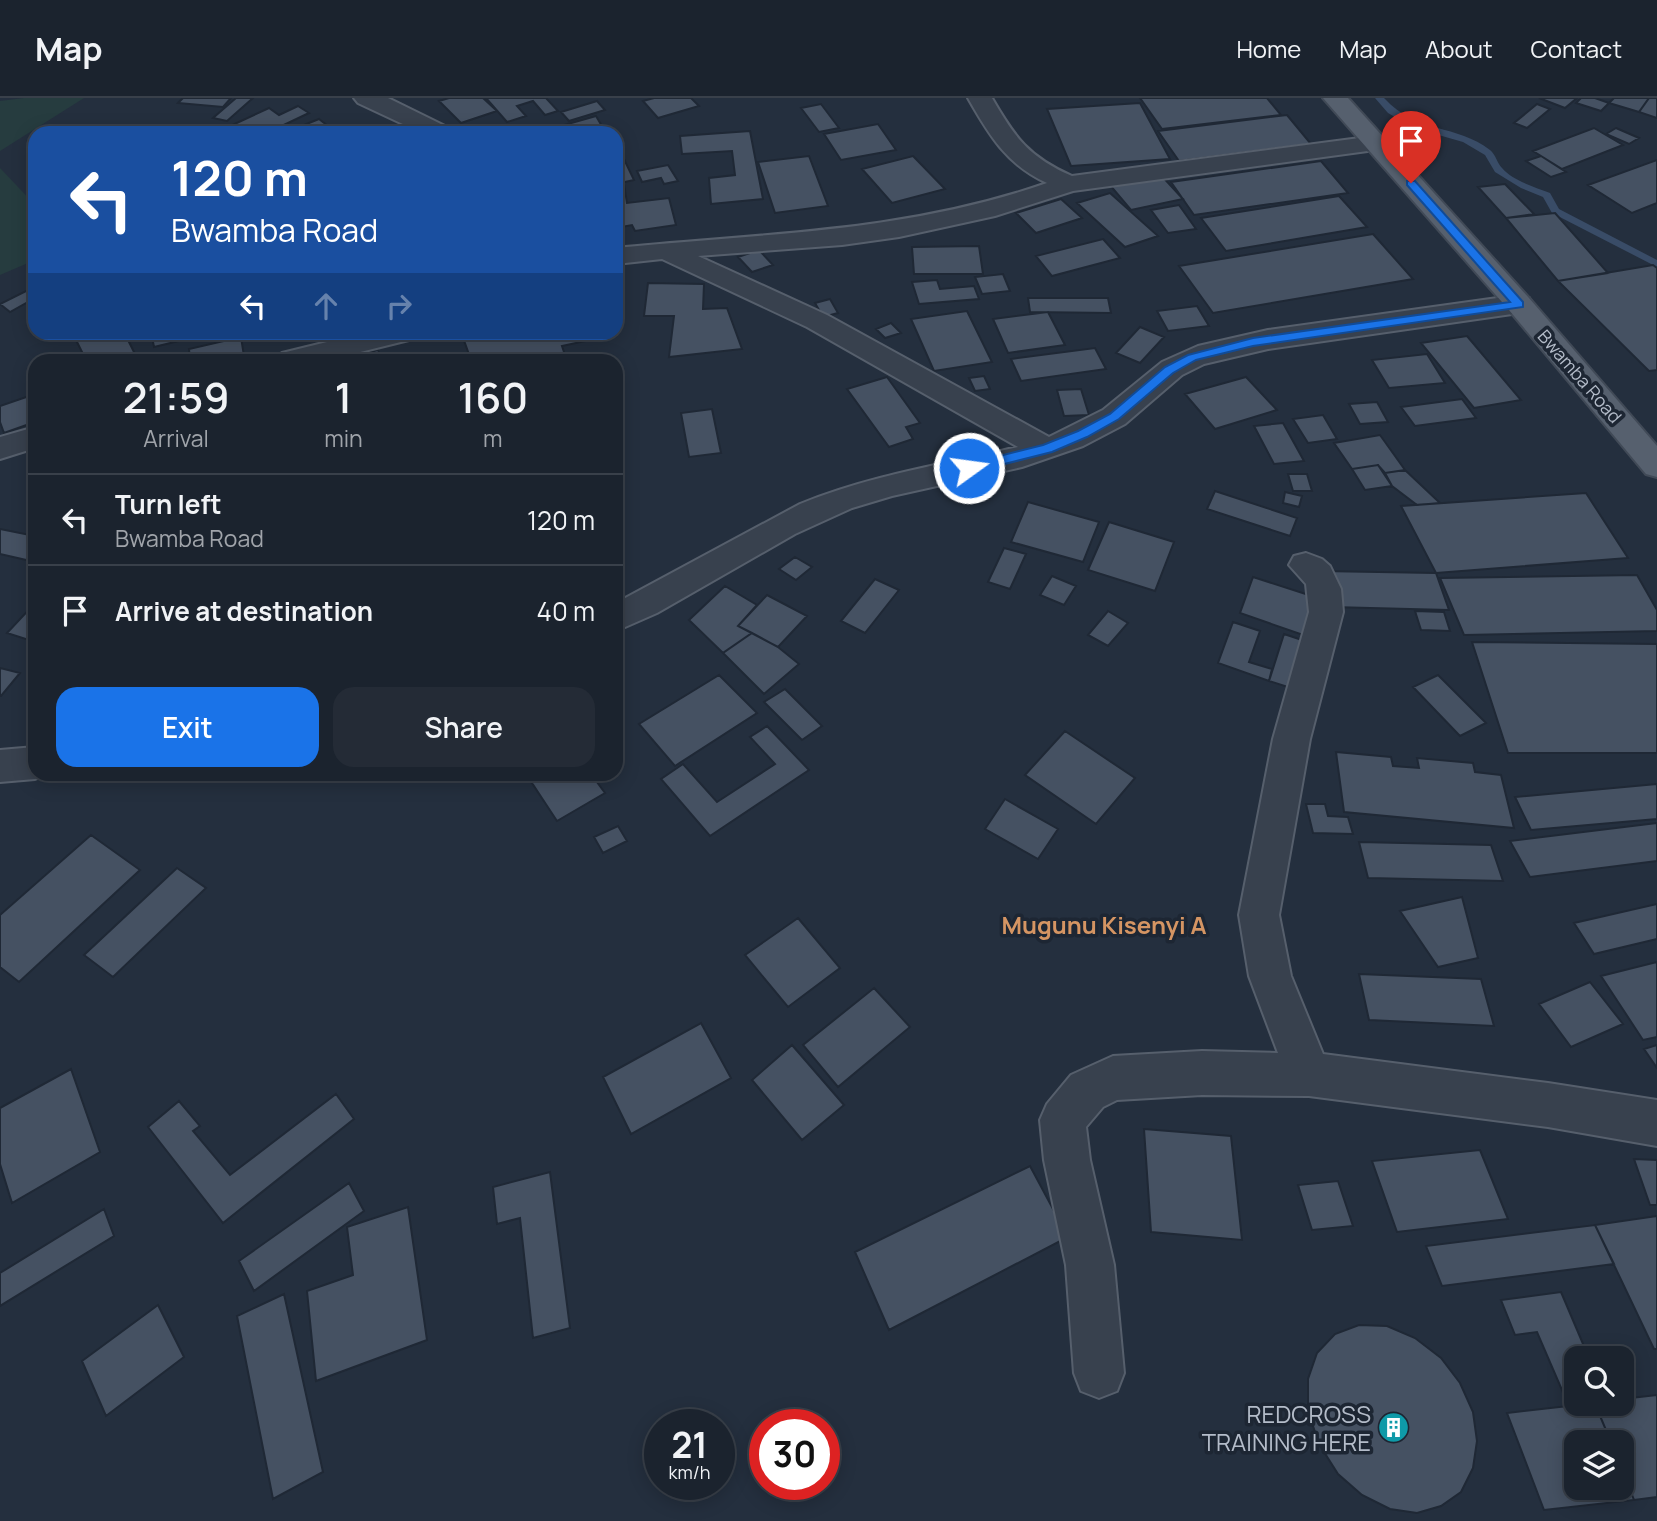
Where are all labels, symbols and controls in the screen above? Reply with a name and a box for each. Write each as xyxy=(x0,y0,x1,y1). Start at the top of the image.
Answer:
text: Map xyxy=(35,26,103,71)
text: Home xyxy=(1236,32,1301,65)
text: Map xyxy=(1339,32,1387,65)
text: About xyxy=(1425,32,1493,65)
text: Contact xyxy=(1531,32,1622,65)
pin xyxy=(1381,111,1441,183)
icon: arrive xyxy=(1392,122,1430,160)
text: 120 m xyxy=(171,144,308,211)
icon: left xyxy=(56,154,147,245)
text: Bwamba Road xyxy=(171,208,378,252)
icon: left xyxy=(234,287,272,325)
icon: ahead xyxy=(307,287,345,325)
icon: right xyxy=(380,287,418,325)
street label: Bwamba Road xyxy=(1533,324,1627,428)
text: 21:59 xyxy=(123,368,229,426)
text: 1 xyxy=(335,368,352,426)
text: 160 xyxy=(457,368,528,426)
text: Arrival xyxy=(143,422,209,454)
text: min xyxy=(324,422,363,454)
text: m xyxy=(483,422,503,454)
position arrow xyxy=(932,431,1006,505)
text: Turn left xyxy=(115,486,222,522)
icon: left xyxy=(56,501,94,539)
text: 120 m xyxy=(527,502,595,538)
text: Bwamba Road xyxy=(115,522,264,554)
icon: arrive xyxy=(56,592,94,630)
text: Arrive at destination xyxy=(115,593,373,629)
text: 40 m xyxy=(537,593,595,629)
button: Exit xyxy=(56,687,319,767)
button: Share xyxy=(333,687,595,767)
district label: Mugunu Kisenyi A xyxy=(1001,908,1207,941)
map controls xyxy=(1564,1346,1634,1500)
button: search xyxy=(1564,1346,1634,1416)
place label: REDCROSS TRAINING HERE xyxy=(1202,1397,1371,1458)
speed limit sign: 30 xyxy=(749,1409,840,1500)
building icon: REDCROSS TRAINING HERE xyxy=(1377,1410,1411,1444)
text: 21 xyxy=(671,1421,708,1469)
button: layers xyxy=(1564,1430,1634,1500)
text: km/h xyxy=(669,1460,710,1484)

